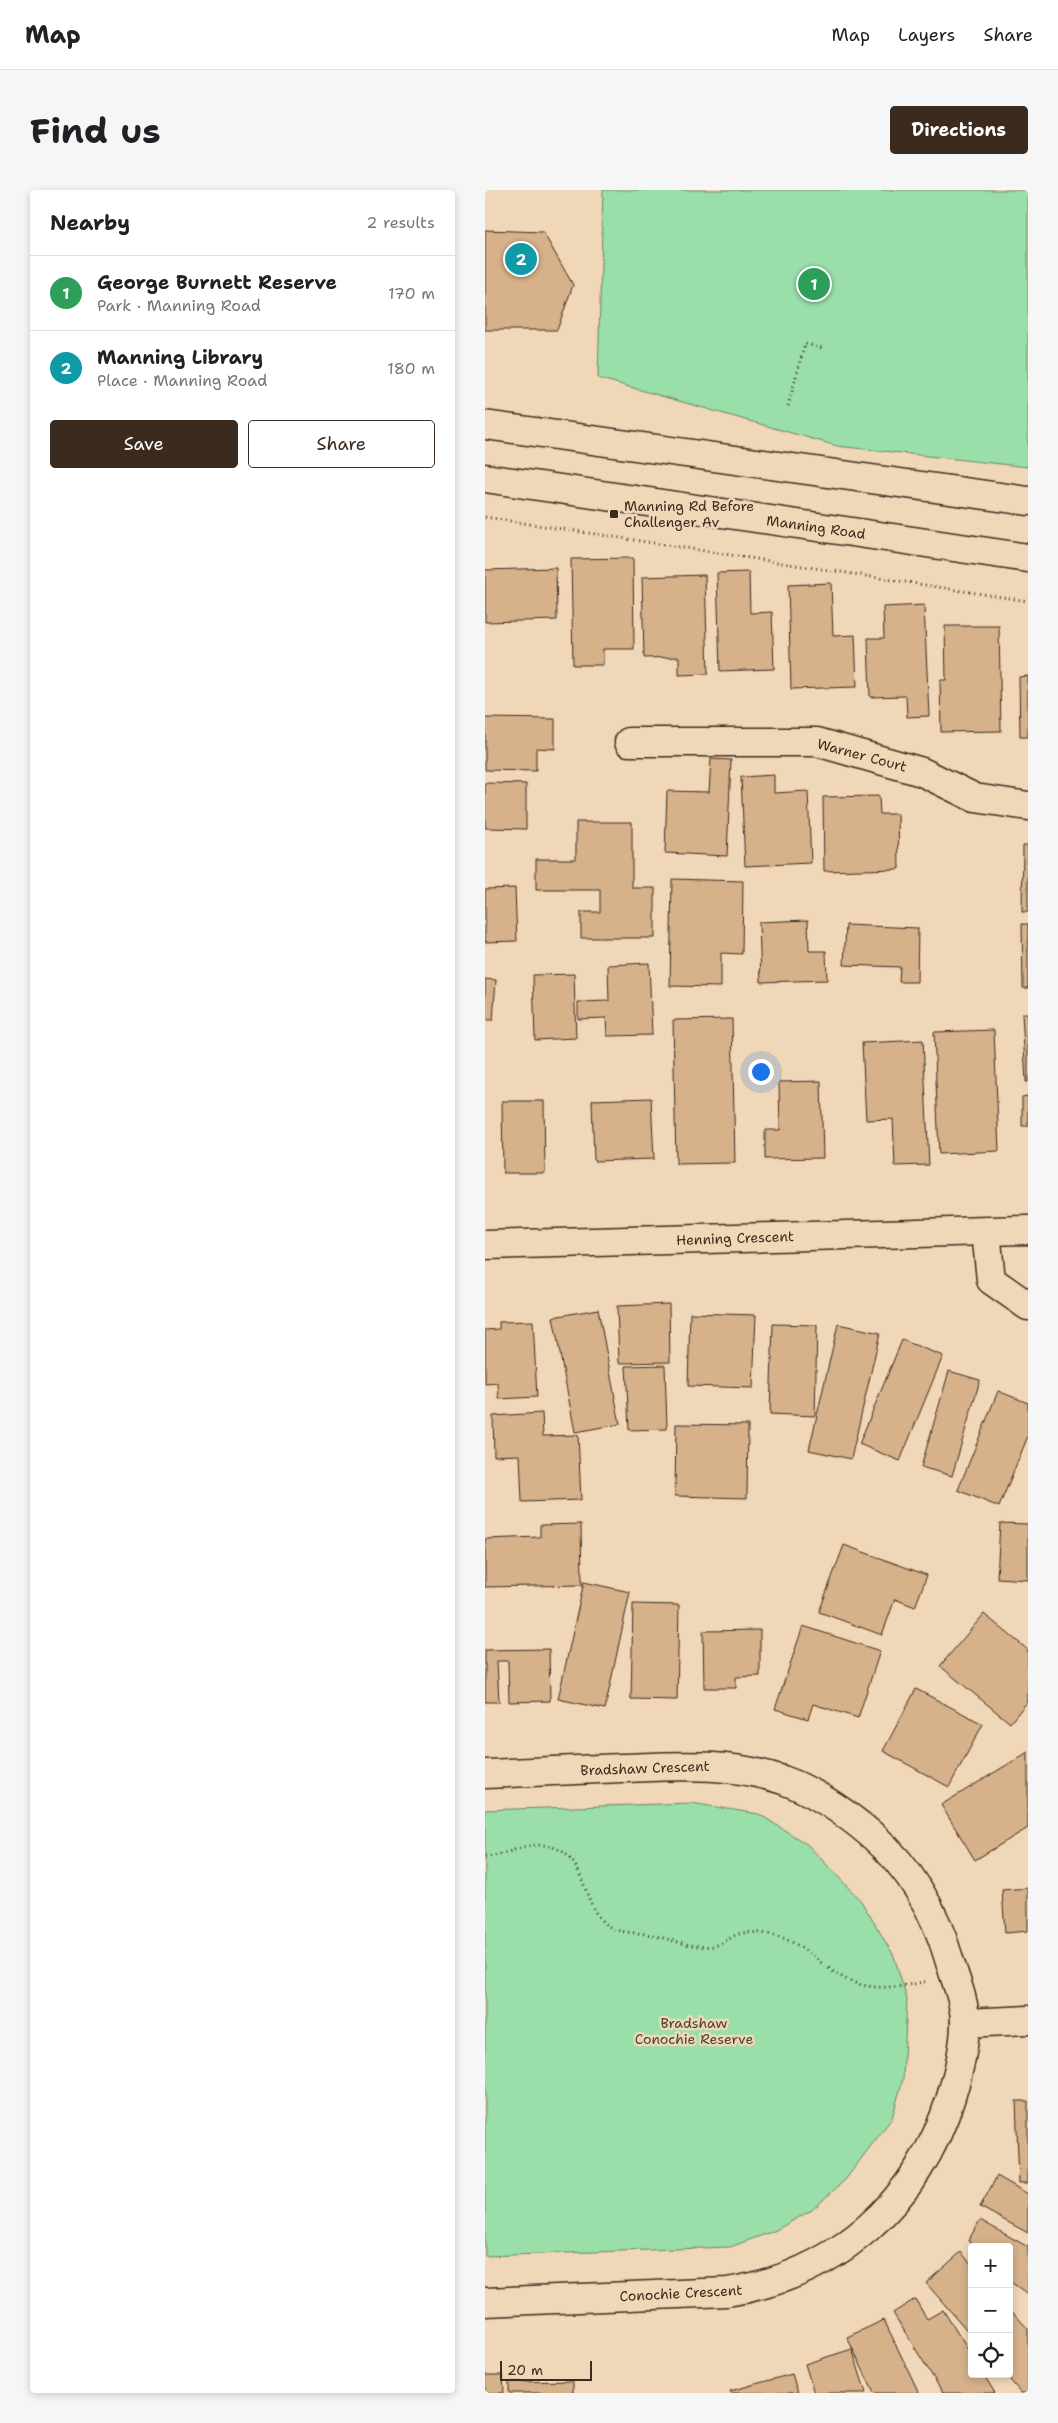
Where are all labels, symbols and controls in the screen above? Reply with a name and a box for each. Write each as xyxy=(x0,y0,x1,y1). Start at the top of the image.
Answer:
text: Map xyxy=(25,19,81,51)
text: Map xyxy=(832,23,870,47)
text: Layers xyxy=(898,23,955,47)
text: Share xyxy=(983,23,1033,47)
button: Directions xyxy=(890,106,1028,154)
text: Find us xyxy=(30,107,161,154)
text: Nearby xyxy=(50,209,130,237)
text: 2 results xyxy=(366,212,435,233)
pin: 2 xyxy=(505,240,537,278)
pin: 1 xyxy=(798,265,830,303)
text: George Burnett Reserve xyxy=(97,270,337,295)
text: 1 xyxy=(62,283,70,304)
text: 170 m xyxy=(388,283,435,304)
text: Park · Manning Road xyxy=(97,295,261,316)
text: Manning Library xyxy=(97,345,263,370)
text: 2 xyxy=(60,358,72,379)
text: 180 m xyxy=(387,358,435,379)
text: Place · Manning Road xyxy=(97,370,267,391)
button: Save xyxy=(50,420,238,468)
button: Share xyxy=(248,420,435,468)
place label: Manning Rd Before Challenger Av xyxy=(624,497,754,531)
marker: Manning Rd Before Challenger Av xyxy=(608,508,620,520)
street label: Manning Road xyxy=(765,511,867,543)
street label: Warner Court xyxy=(815,734,909,776)
your location xyxy=(748,1059,774,1085)
street label: Henning Crescent xyxy=(676,1227,794,1249)
street label: Bradshaw Crescent xyxy=(580,1757,710,1779)
park label: Bradshaw Conochie Reserve xyxy=(635,2014,753,2048)
map controls xyxy=(968,2243,1013,2378)
button: + xyxy=(968,2243,1013,2288)
street label: Conochie Crescent xyxy=(619,2281,743,2305)
button: − xyxy=(968,2288,1013,2333)
button: locate xyxy=(968,2333,1013,2378)
scale bar xyxy=(500,2358,593,2381)
text: 20 m xyxy=(507,2361,543,2379)

